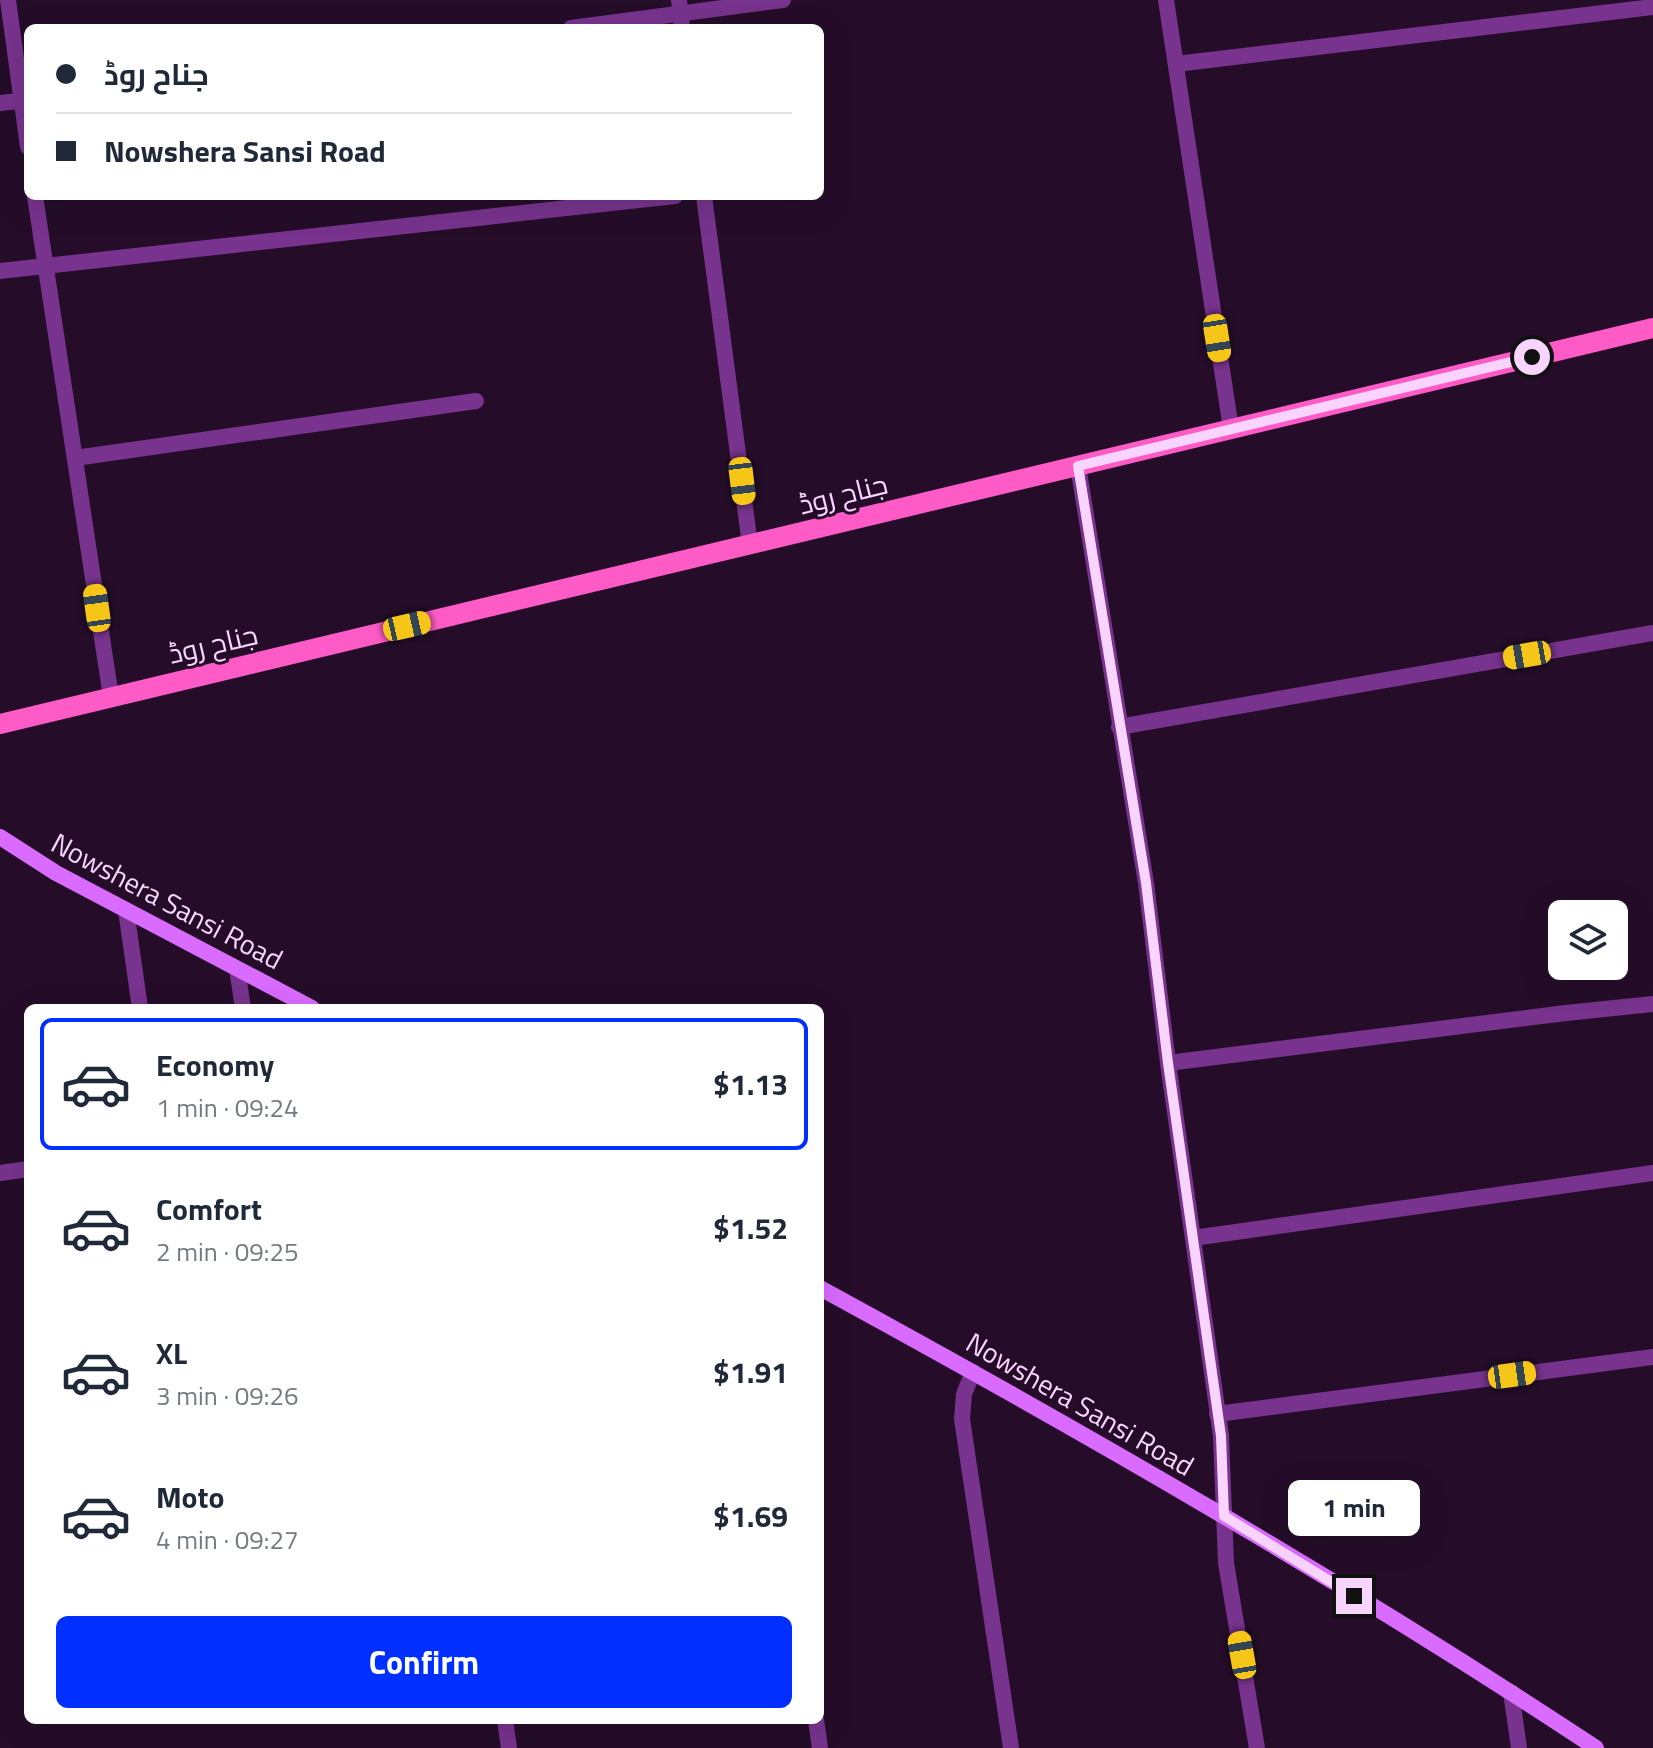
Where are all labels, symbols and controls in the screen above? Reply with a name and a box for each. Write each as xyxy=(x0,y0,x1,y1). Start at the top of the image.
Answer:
text: جناح روڈ xyxy=(104,51,209,97)
text: Nowshera Sansi Road xyxy=(104,128,386,174)
car xyxy=(1201,312,1233,364)
route start xyxy=(1514,339,1550,375)
car xyxy=(727,456,757,506)
street label: جناح روڈ xyxy=(794,462,892,525)
car xyxy=(82,583,112,633)
car xyxy=(381,609,433,643)
street label: جناح روڈ xyxy=(164,612,262,675)
car xyxy=(1501,639,1553,671)
street label: Nowshera Sansi Road xyxy=(44,821,291,980)
map controls xyxy=(1548,900,1628,980)
button: layers xyxy=(1548,900,1628,980)
text: Economy xyxy=(156,1042,274,1088)
icon: car xyxy=(60,1048,132,1120)
text: $1.13 xyxy=(713,1061,788,1107)
text: 1 min · 09:24 xyxy=(156,1088,299,1127)
text: Comfort xyxy=(156,1186,262,1232)
icon: car xyxy=(60,1192,132,1264)
text: $1.52 xyxy=(713,1205,788,1251)
text: 2 min · 09:25 xyxy=(156,1232,299,1271)
street label: Nowshera Sansi Road xyxy=(958,1321,1202,1486)
text: XL xyxy=(156,1330,187,1376)
icon: car xyxy=(60,1336,132,1408)
text: $1.91 xyxy=(713,1349,788,1395)
car xyxy=(1487,1360,1537,1390)
text: 3 min · 09:26 xyxy=(156,1376,299,1415)
text: Moto xyxy=(156,1474,224,1520)
icon: car xyxy=(60,1480,132,1552)
callout: 1 min xyxy=(1288,1480,1420,1536)
text: 1 min xyxy=(1322,1488,1386,1527)
text: $1.69 xyxy=(713,1493,788,1539)
text: 4 min · 09:27 xyxy=(156,1520,299,1559)
route end xyxy=(1336,1578,1372,1614)
button: Confirm xyxy=(56,1616,792,1708)
car xyxy=(1226,1629,1258,1681)

